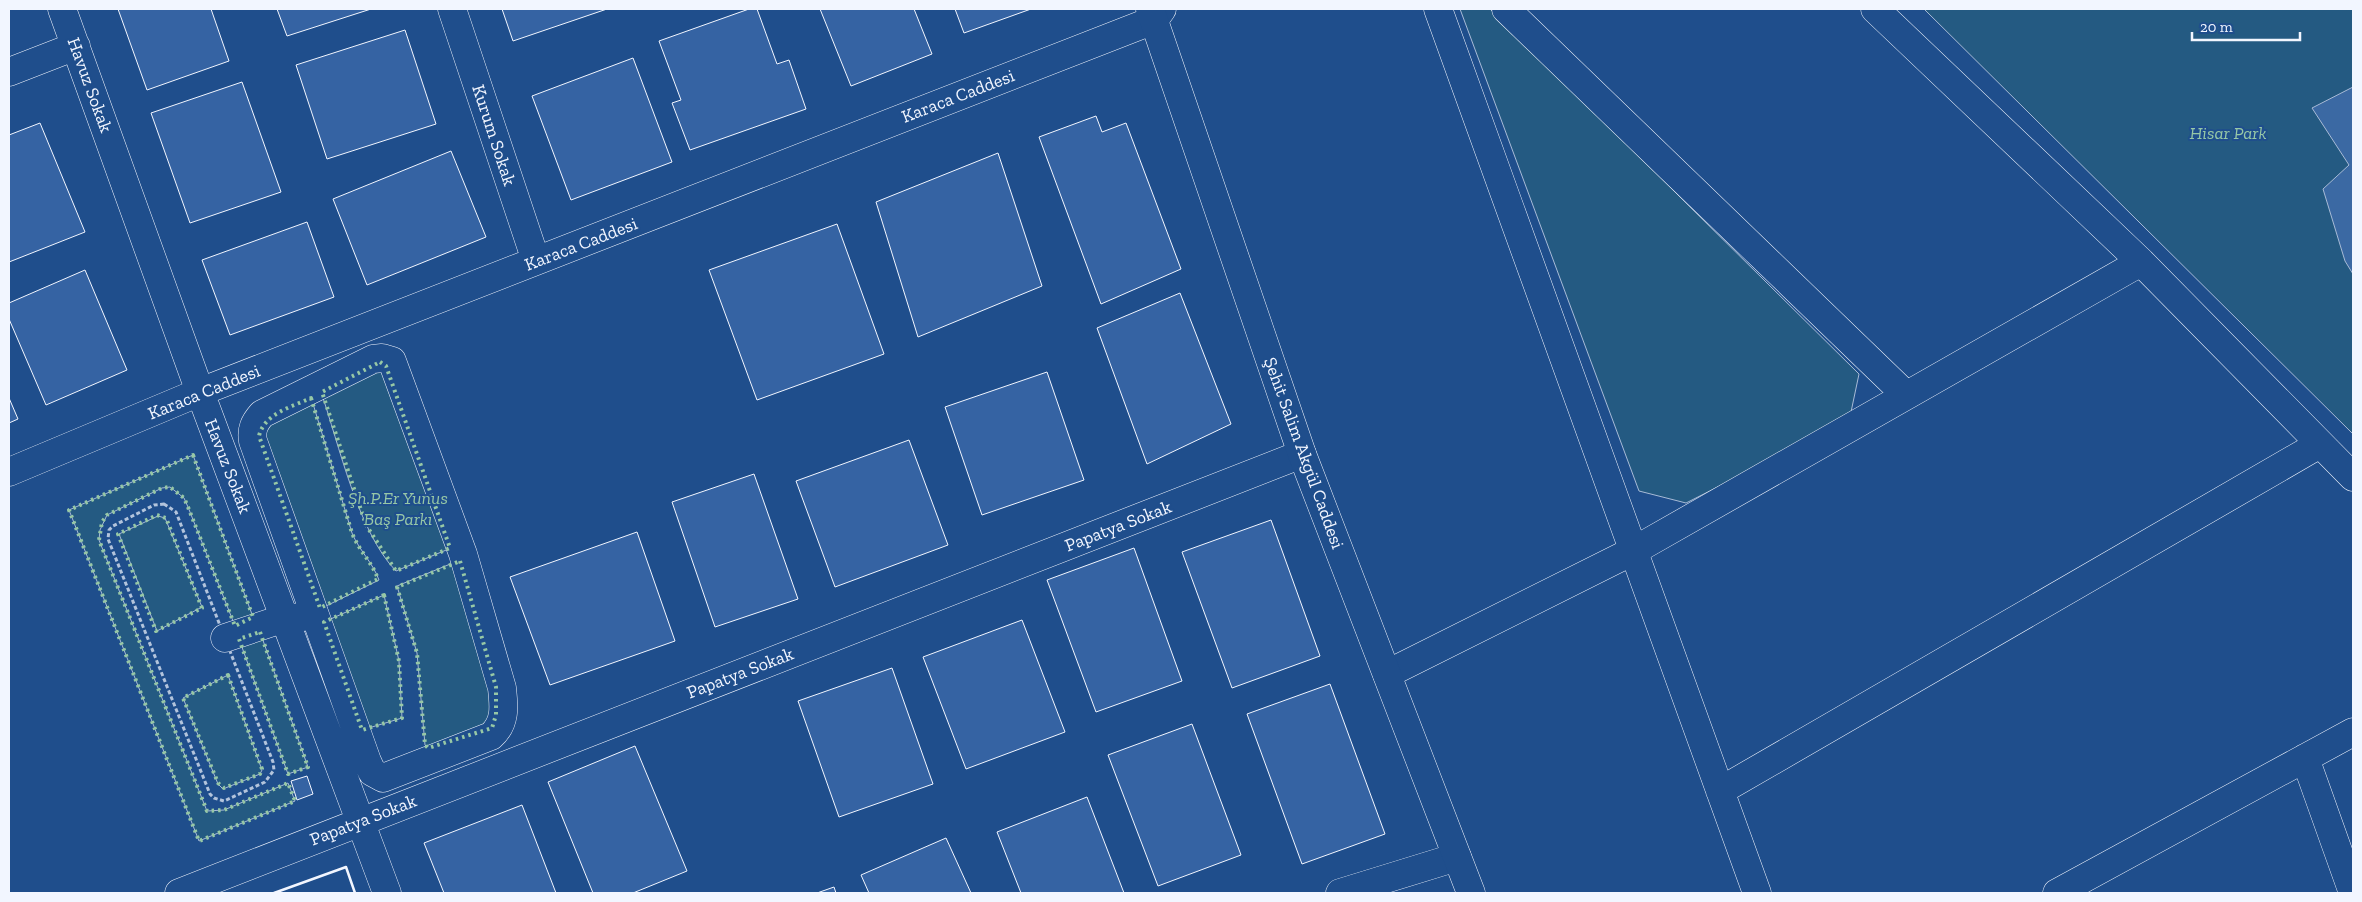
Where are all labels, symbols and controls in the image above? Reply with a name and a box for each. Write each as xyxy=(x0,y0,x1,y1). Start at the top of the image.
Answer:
scale bar xyxy=(2192,10,2300,42)
text: 20 m xyxy=(2200,18,2233,36)
street label: Havuz Sokak xyxy=(63,34,118,136)
street label: Karaca Caddesi xyxy=(898,64,1018,128)
street label: Kurum Sokak xyxy=(467,82,521,189)
park label: Hisar Park xyxy=(2189,122,2267,144)
street label: Karaca Caddesi xyxy=(521,212,641,276)
street label: Şehit Salim Akgül Caddesi xyxy=(1259,354,1349,552)
street label: Karaca Caddesi xyxy=(145,359,263,425)
street label: Havuz Sokak xyxy=(200,416,256,517)
park label: Şh.P.Er Yunus Baş Parkı xyxy=(348,487,448,530)
street label: Papatya Sokak xyxy=(1062,495,1175,556)
street label: Papatya Sokak xyxy=(684,642,797,703)
street label: Papatya Sokak xyxy=(307,789,420,850)

